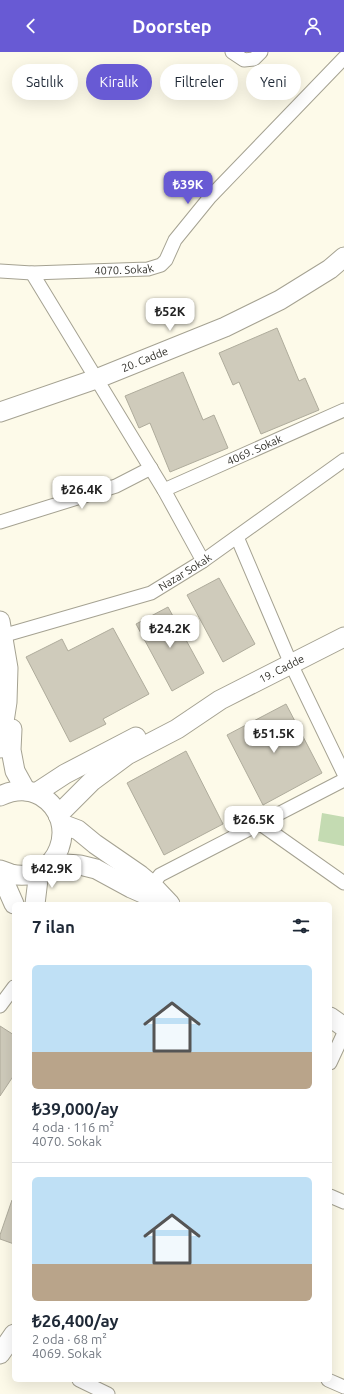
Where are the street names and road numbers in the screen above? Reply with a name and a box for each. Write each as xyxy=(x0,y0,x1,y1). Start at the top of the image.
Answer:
street label: 4070. Sokak xyxy=(94,262,155,277)
street label: 20. Cadde xyxy=(120,345,170,374)
street label: 4069. Sokak xyxy=(225,432,284,467)
street label: Nazar Sokak xyxy=(156,551,214,593)
street label: 19. Cadde xyxy=(257,652,306,685)

